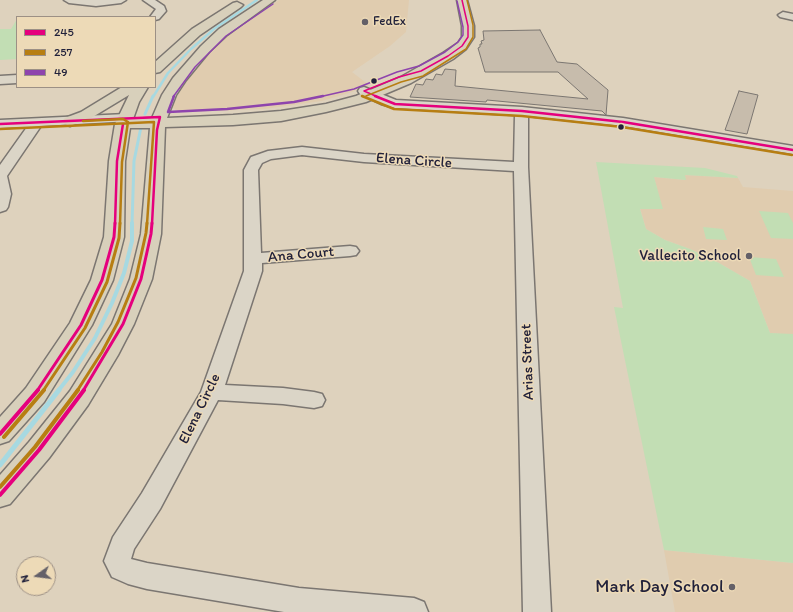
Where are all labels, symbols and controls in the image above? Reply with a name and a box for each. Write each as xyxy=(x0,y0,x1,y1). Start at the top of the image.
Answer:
place label: FedEx xyxy=(373,14,406,30)
legend xyxy=(16,16,156,88)
marker: FedEx xyxy=(360,17,370,27)
text: 245 xyxy=(54,25,74,39)
text: 257 xyxy=(54,45,73,59)
text: 49 xyxy=(54,65,68,79)
unlabelled marker xyxy=(369,76,379,86)
unlabelled marker xyxy=(616,122,626,132)
street label: Elena Circle xyxy=(375,149,453,173)
street label: Ana Court xyxy=(267,243,335,267)
place label: Vallecito School xyxy=(639,247,741,265)
marker: Vallecito School xyxy=(744,251,754,261)
street label: Arias Street xyxy=(518,323,538,401)
street label: Elena Circle xyxy=(175,371,225,447)
north arrow xyxy=(16,556,56,596)
text: N xyxy=(18,574,32,584)
place label: Mark Day School xyxy=(595,576,724,598)
marker: Mark Day School xyxy=(727,582,737,592)

